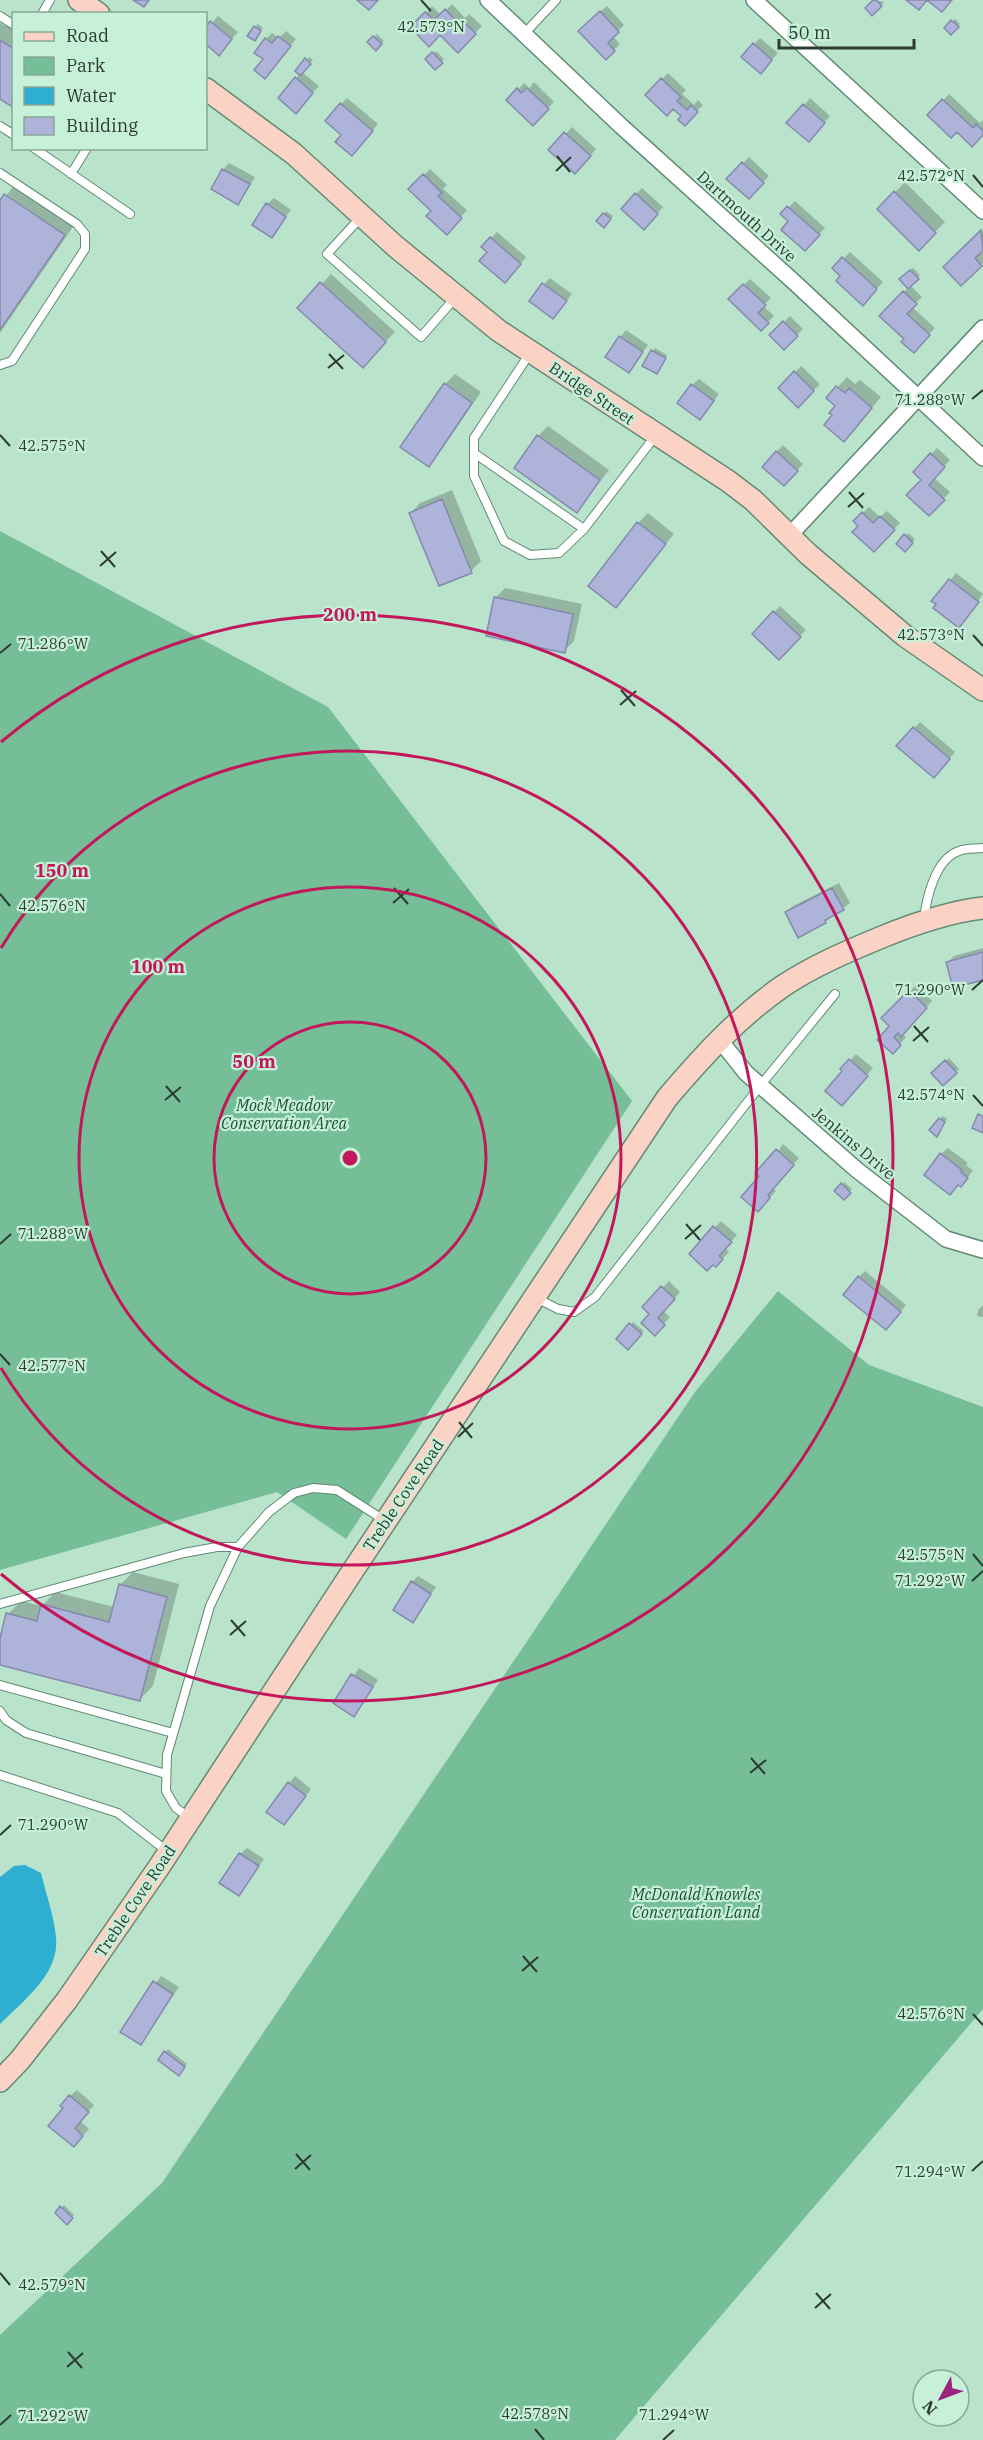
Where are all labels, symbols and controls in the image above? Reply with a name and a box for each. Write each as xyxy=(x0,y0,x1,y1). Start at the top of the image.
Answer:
legend xyxy=(12,12,207,150)
scale bar xyxy=(779,12,914,50)
text: 42.573°N xyxy=(397,17,465,36)
text: 50 m xyxy=(788,21,831,44)
text: Road xyxy=(66,24,109,47)
text: Park xyxy=(66,54,106,77)
text: Water xyxy=(66,84,116,107)
text: Building xyxy=(66,114,138,137)
street label: Dartmouth Drive xyxy=(693,166,801,266)
text: 42.572°N xyxy=(897,166,965,185)
street label: Bridge Street xyxy=(546,357,639,429)
text: 71.288°W xyxy=(895,390,966,409)
text: 42.575°N xyxy=(18,436,86,455)
text: 200 m xyxy=(323,603,378,626)
text: 42.573°N xyxy=(897,625,965,644)
text: 71.286°W xyxy=(18,634,89,653)
text: 150 m xyxy=(35,859,90,882)
text: 42.576°N xyxy=(18,896,86,915)
text: 100 m xyxy=(131,955,186,978)
text: 71.290°W xyxy=(895,980,966,999)
text: 50 m xyxy=(232,1050,276,1073)
text: 42.574°N xyxy=(897,1085,965,1104)
park label: Mock Meadow Conservation Area xyxy=(221,1095,347,1133)
street label: Jenkins Drive xyxy=(808,1102,900,1184)
centre of rings xyxy=(340,1148,360,1168)
text: 71.288°W xyxy=(18,1224,89,1243)
text: 42.577°N xyxy=(18,1356,86,1375)
street label: Treble Cove Road xyxy=(358,1435,448,1555)
text: 42.575°N xyxy=(897,1545,965,1564)
text: 71.292°W xyxy=(895,1571,966,1590)
text: 71.290°W xyxy=(18,1815,89,1834)
street label: Treble Cove Road xyxy=(90,1841,180,1961)
park label: McDonald Knowles Conservation Land xyxy=(631,1884,761,1922)
text: 42.576°N xyxy=(897,2004,965,2023)
text: 71.294°W xyxy=(895,2162,966,2181)
text: 42.579°N xyxy=(18,2275,86,2294)
north arrow xyxy=(911,2368,971,2428)
text: N xyxy=(918,2397,941,2419)
text: 42.578°N xyxy=(501,2404,569,2423)
text: 71.294°W xyxy=(639,2405,710,2424)
text: 71.292°W xyxy=(18,2406,89,2425)

